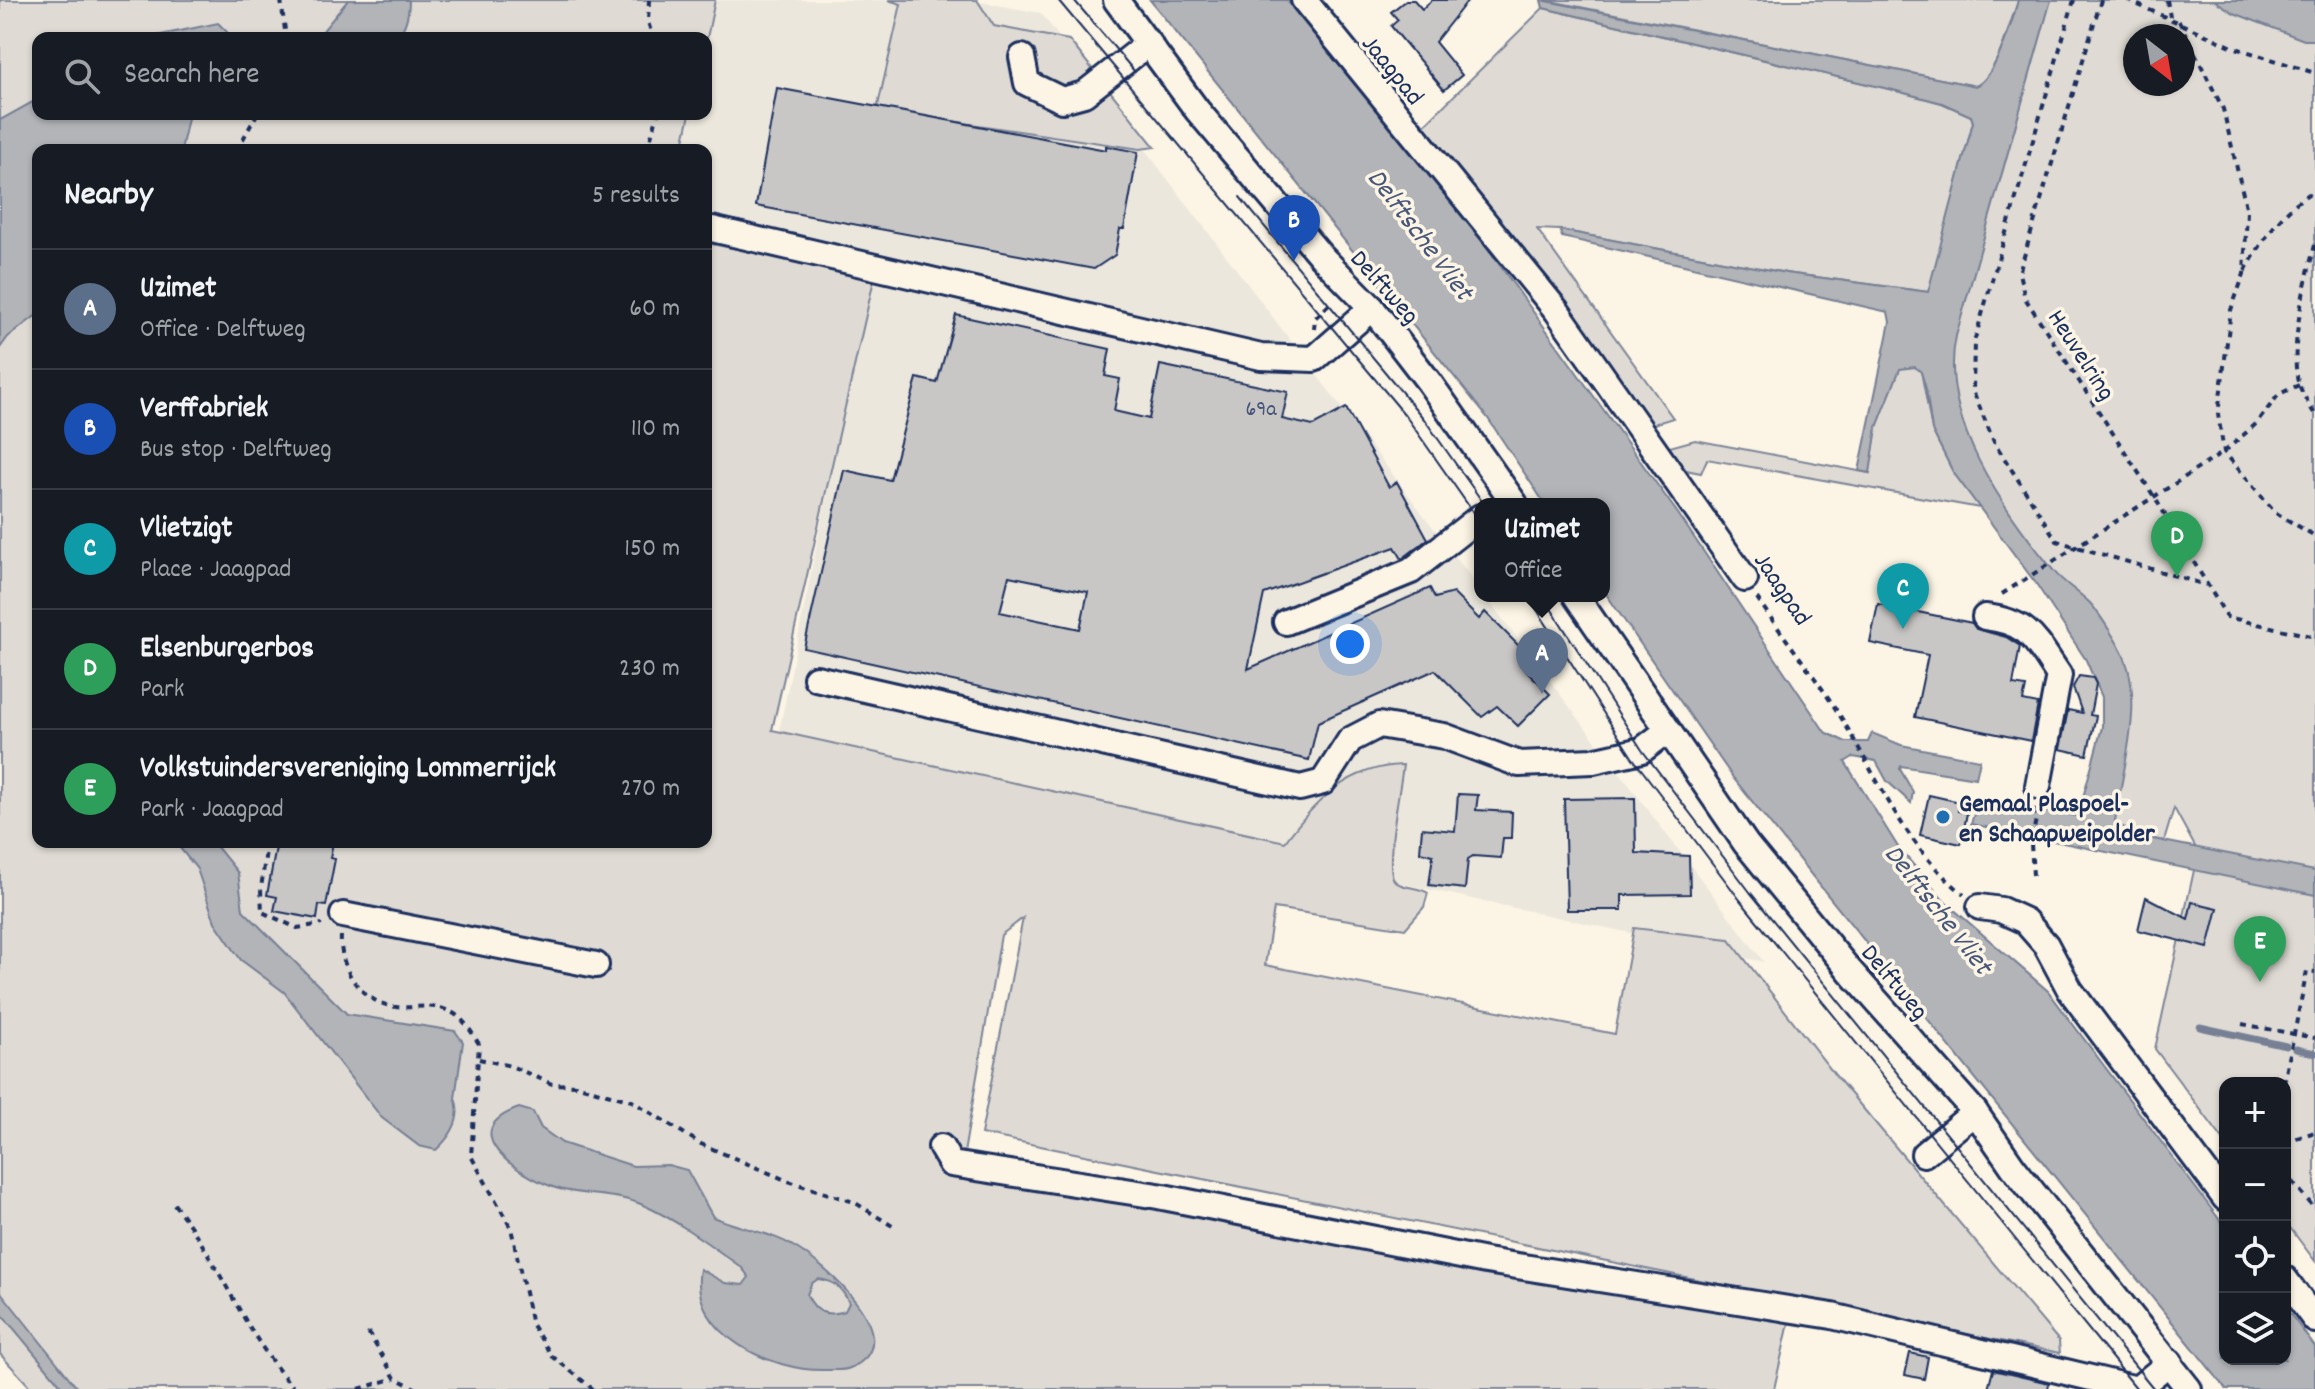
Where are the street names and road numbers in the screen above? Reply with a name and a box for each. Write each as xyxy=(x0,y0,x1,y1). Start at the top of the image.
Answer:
street label: Jaagpad xyxy=(1351,28,1431,115)
street label: Delftweg xyxy=(1340,243,1427,334)
street label: Heuvelring xyxy=(2037,303,2123,409)
street label: Jaagpad xyxy=(1743,546,1819,634)
street label: Delftweg xyxy=(1850,937,1936,1029)

